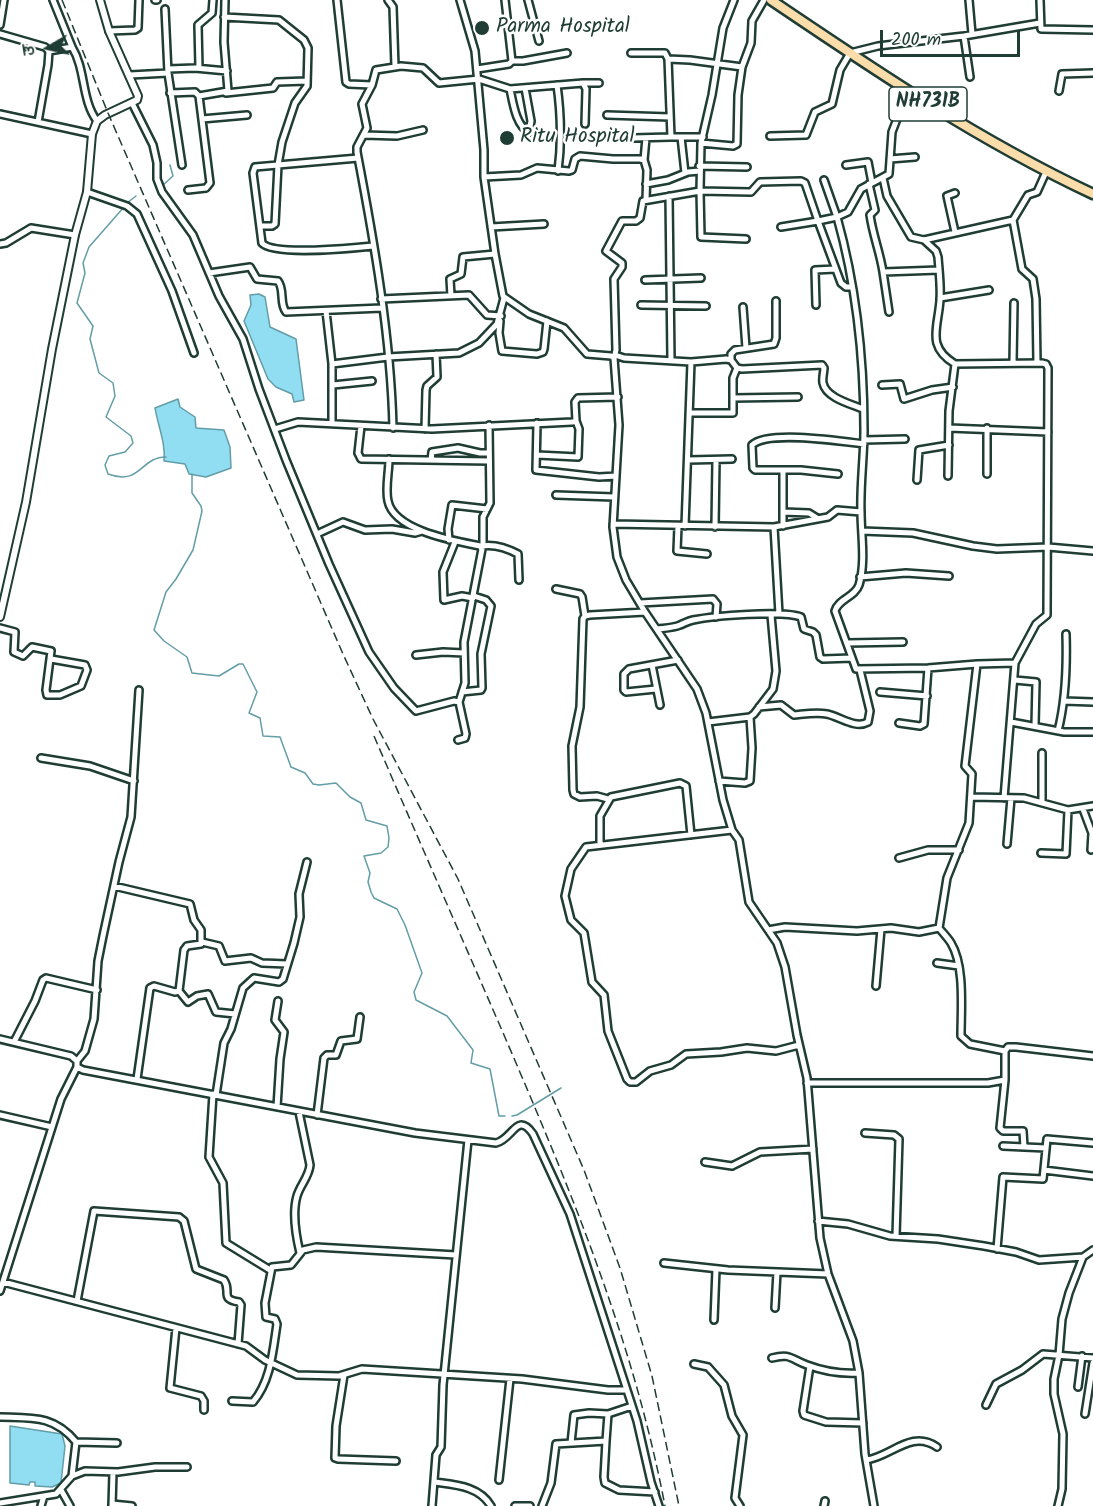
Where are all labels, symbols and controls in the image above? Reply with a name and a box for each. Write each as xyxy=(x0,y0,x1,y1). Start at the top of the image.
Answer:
place label: Parma Hospital xyxy=(496,15,630,41)
north arrow xyxy=(18,18,78,78)
scale bar xyxy=(883,18,1022,56)
marker: Parma Hospital xyxy=(473,19,491,37)
text: 200 m xyxy=(891,26,941,55)
text: उ xyxy=(17,44,43,58)
road number: NH731B xyxy=(889,87,967,121)
place label: Ritu Hospital xyxy=(520,125,635,151)
marker: Ritu Hospital xyxy=(498,129,516,147)

